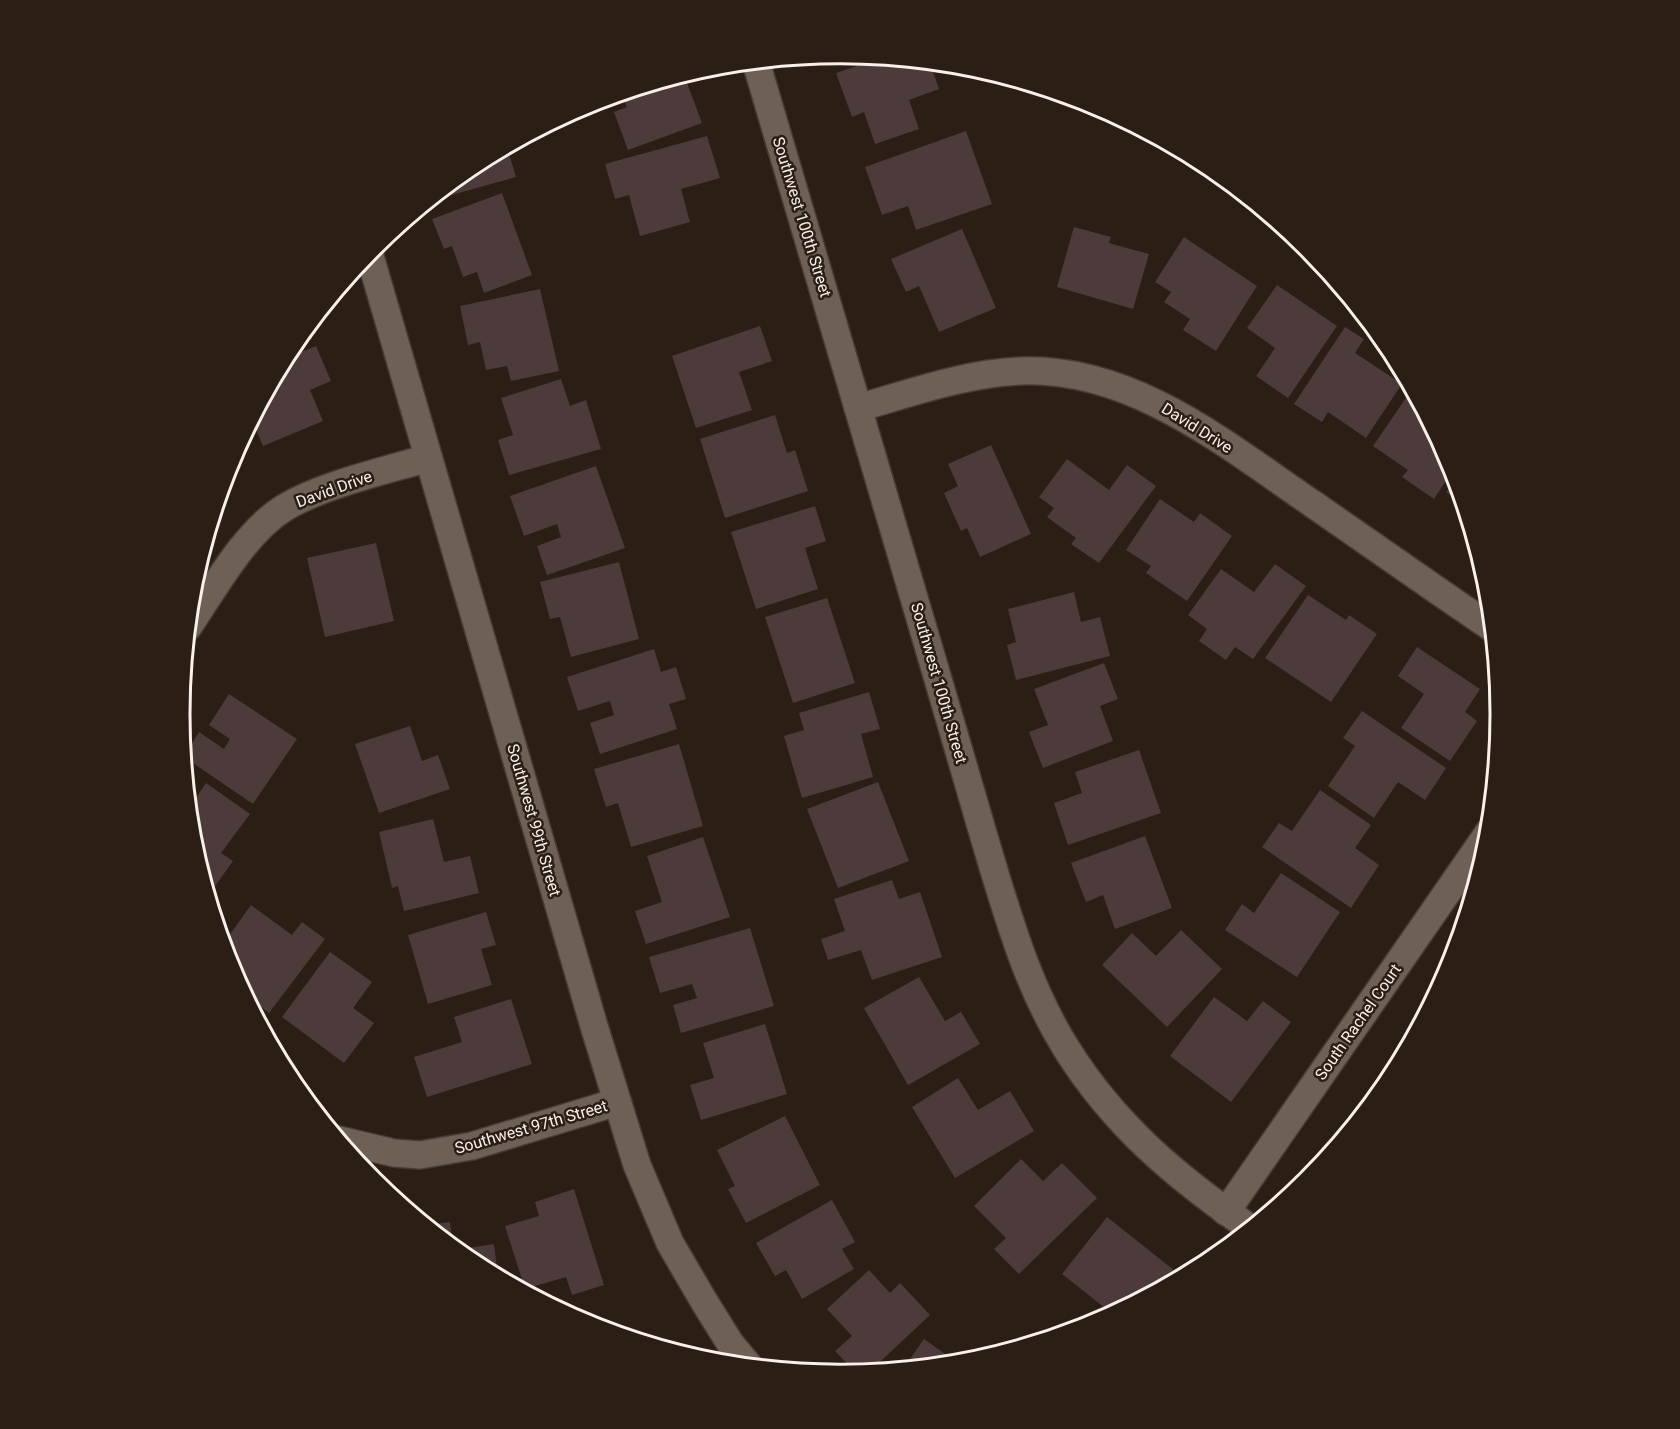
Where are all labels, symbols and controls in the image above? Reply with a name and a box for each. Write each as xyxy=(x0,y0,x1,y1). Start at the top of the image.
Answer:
street label: Southwest 100th Street xyxy=(769,135,835,299)
street label: David Drive xyxy=(1158,399,1236,457)
street label: David Drive xyxy=(293,466,375,512)
street label: Southwest 100th Street xyxy=(907,600,971,766)
street label: Southwest 99th Street xyxy=(503,742,565,898)
street label: South Rachel Court xyxy=(1311,960,1405,1084)
street label: Southwest 97th Street xyxy=(453,1096,609,1158)

